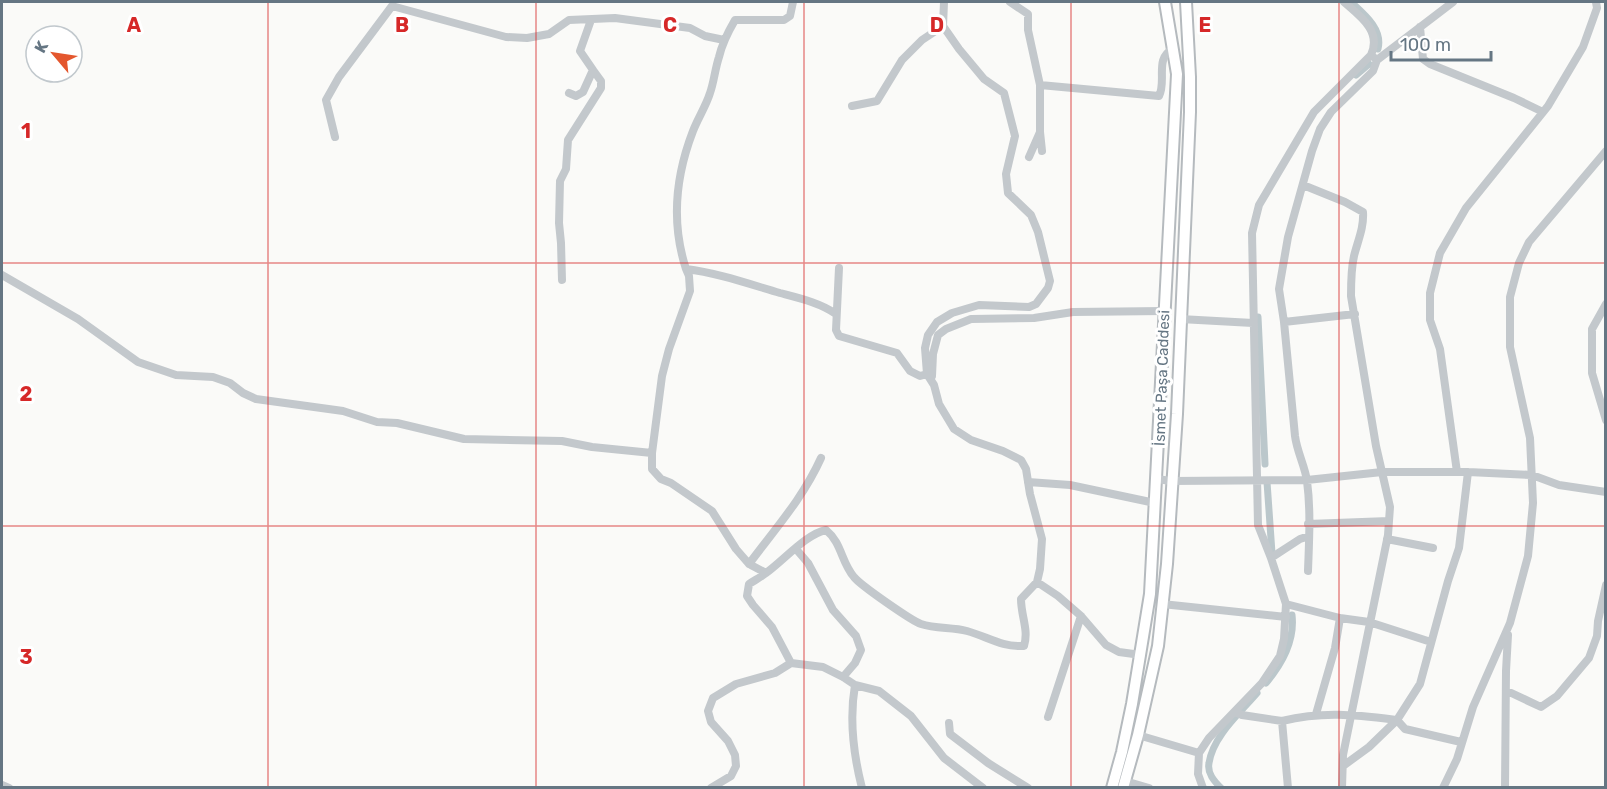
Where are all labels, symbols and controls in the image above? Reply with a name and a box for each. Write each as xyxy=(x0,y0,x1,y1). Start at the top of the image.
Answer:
text: A xyxy=(127,13,142,37)
text: B xyxy=(395,13,409,37)
text: C xyxy=(663,13,677,37)
text: D xyxy=(930,13,944,37)
text: E xyxy=(1199,13,1211,37)
north arrow xyxy=(24,24,84,84)
scale bar xyxy=(1391,24,1492,62)
text: 100 m xyxy=(1400,34,1451,56)
text: K xyxy=(30,37,52,56)
text: 1 xyxy=(21,119,31,143)
street label: İsmet Paşa Caddesi xyxy=(1151,310,1173,446)
text: 2 xyxy=(20,382,33,406)
text: 3 xyxy=(19,645,33,669)

